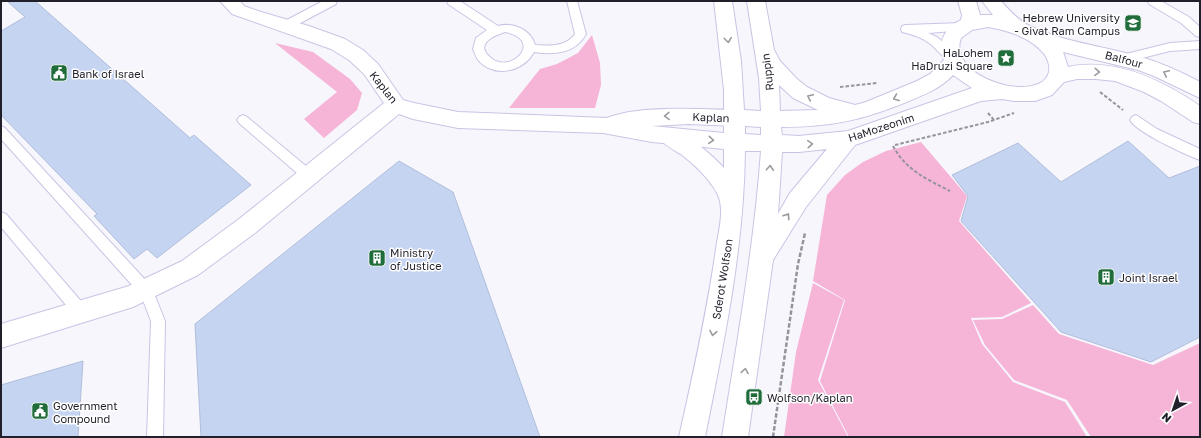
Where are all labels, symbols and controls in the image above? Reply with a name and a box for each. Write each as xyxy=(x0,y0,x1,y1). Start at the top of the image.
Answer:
place label: Hebrew University - Givat Ram Campus xyxy=(1015,11,1120,37)
school or university icon: Hebrew University - Givat Ram Campus xyxy=(1123,13,1143,33)
one-way arrow xyxy=(723,37,732,43)
place label: HaLohem HaDruzi Square xyxy=(911,46,993,72)
place icon: HaLohem HaDruzi Square xyxy=(996,48,1016,68)
street label: Balfour xyxy=(1104,48,1145,70)
street label: Ruppin xyxy=(758,53,776,91)
public building icon: Bank of Israel xyxy=(49,63,69,83)
place label: Bank of Israel xyxy=(72,67,145,80)
street label: Kaplan xyxy=(367,68,401,106)
one-way arrow xyxy=(1094,68,1100,77)
one-way arrow xyxy=(1162,70,1170,78)
one-way arrow xyxy=(807,94,814,102)
one-way arrow xyxy=(893,94,900,102)
street label: Kaplan xyxy=(692,110,730,124)
street label: HaMozeonim xyxy=(846,110,916,144)
one-way arrow xyxy=(664,112,670,121)
one-way arrow xyxy=(708,135,714,144)
one-way arrow xyxy=(807,139,813,148)
one-way arrow xyxy=(766,165,775,171)
one-way arrow xyxy=(782,213,790,220)
street label: Sderot Wolfson xyxy=(709,238,735,320)
place label: Ministry of Justice xyxy=(390,246,442,272)
building icon: Ministry of Justice xyxy=(367,248,387,268)
building icon: Joint Israel xyxy=(1096,267,1116,287)
place label: Joint Israel xyxy=(1119,271,1179,284)
one-way arrow xyxy=(709,330,718,337)
one-way arrow xyxy=(740,368,749,374)
bus stop icon: Wolfson/Kaplan xyxy=(744,387,764,407)
north arrow xyxy=(1153,390,1193,430)
place label: Wolfson/Kaplan xyxy=(767,391,852,404)
place label: Government Compound xyxy=(53,399,118,425)
public building icon: Government Compound xyxy=(30,401,50,421)
text: N xyxy=(1159,410,1174,426)

